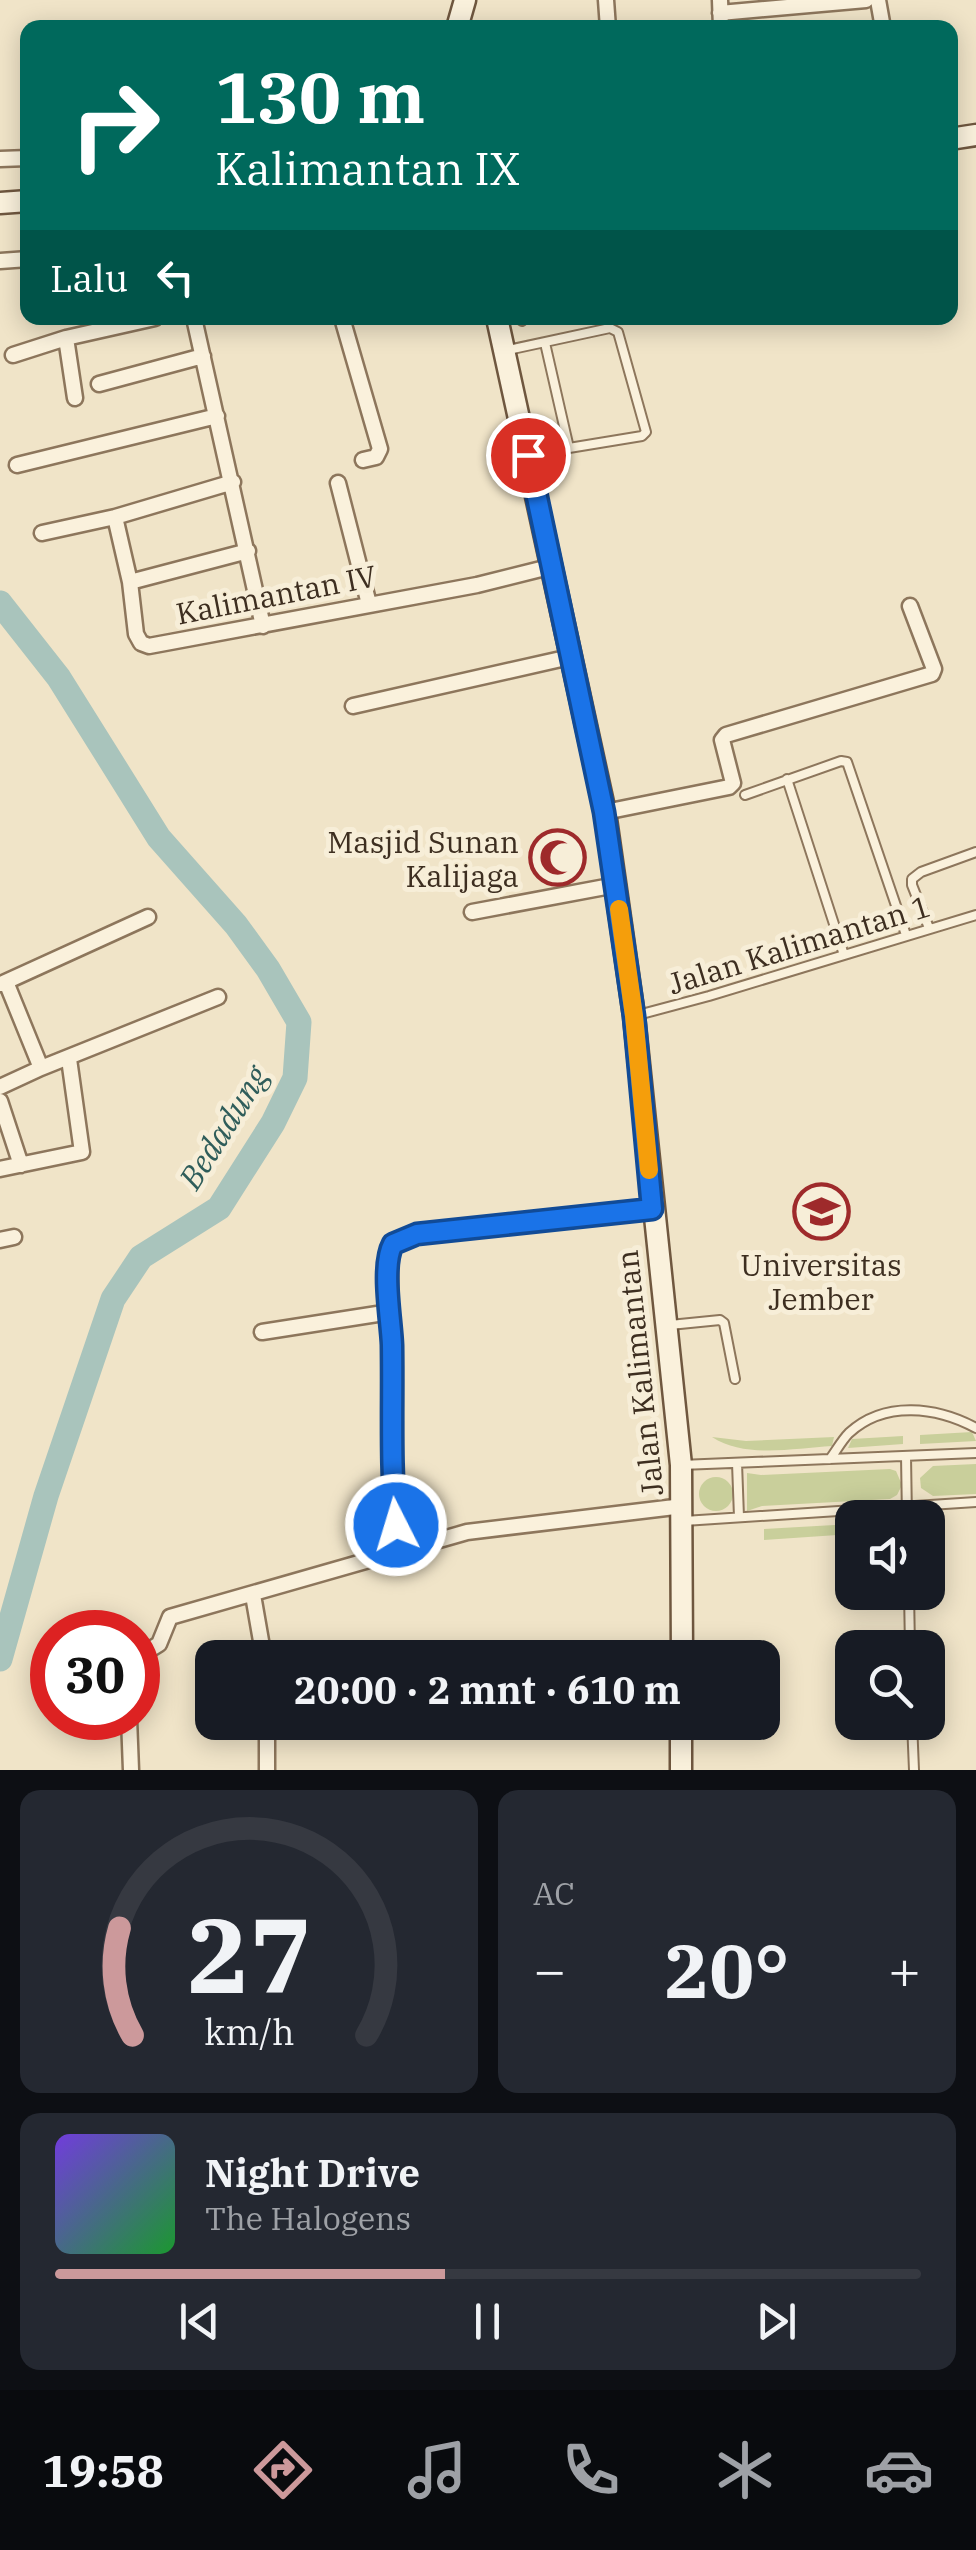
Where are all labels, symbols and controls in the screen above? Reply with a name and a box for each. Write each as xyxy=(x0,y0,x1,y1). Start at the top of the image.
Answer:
text: 130 m xyxy=(215,51,425,142)
icon: right xyxy=(50,60,180,190)
text: Kalimantan IX xyxy=(215,139,520,197)
icon: left xyxy=(148,250,203,305)
text: Lalu xyxy=(50,253,128,302)
pin xyxy=(486,413,571,498)
icon: arrive xyxy=(501,428,556,483)
street label: Kalimantan IV xyxy=(173,555,379,633)
place label: Masjid Sunan Kalijaga xyxy=(327,822,519,895)
mosque icon: Masjid Sunan Kalijaga xyxy=(528,828,588,888)
street label: Jalan Kalimantan 1 xyxy=(663,886,935,1002)
water label: Bedadung xyxy=(168,1057,278,1197)
school or university icon: Universitas Jember xyxy=(791,1181,851,1241)
place label: Universitas Jember xyxy=(740,1245,902,1318)
street label: Jalan Kalimantan xyxy=(607,1248,671,1498)
position arrow xyxy=(344,1473,448,1577)
map controls xyxy=(835,1500,945,1740)
button: sound xyxy=(835,1500,945,1610)
speed limit sign: 30 xyxy=(30,1610,160,1740)
button: search xyxy=(835,1630,945,1740)
text: 20:00 · 2 mnt · 610 m xyxy=(294,1665,681,1714)
text: AC xyxy=(533,1872,575,1914)
text: 27 xyxy=(187,1886,311,2022)
text: 20° xyxy=(664,1921,790,2019)
text: − xyxy=(533,1934,566,2005)
text: + xyxy=(888,1934,921,2005)
text: km/h xyxy=(204,2008,294,2055)
text: Night Drive xyxy=(205,2148,420,2197)
text: The Halogens xyxy=(205,2197,411,2239)
icon: previous xyxy=(172,2294,227,2349)
icon: pause xyxy=(460,2294,515,2349)
icon: next xyxy=(749,2294,804,2349)
icon: directions xyxy=(248,2435,318,2505)
icon: music xyxy=(402,2435,472,2505)
icon: phone xyxy=(556,2435,626,2505)
icon: climate xyxy=(710,2435,780,2505)
icon: car xyxy=(864,2435,934,2505)
text: 19:58 xyxy=(42,2441,164,2499)

